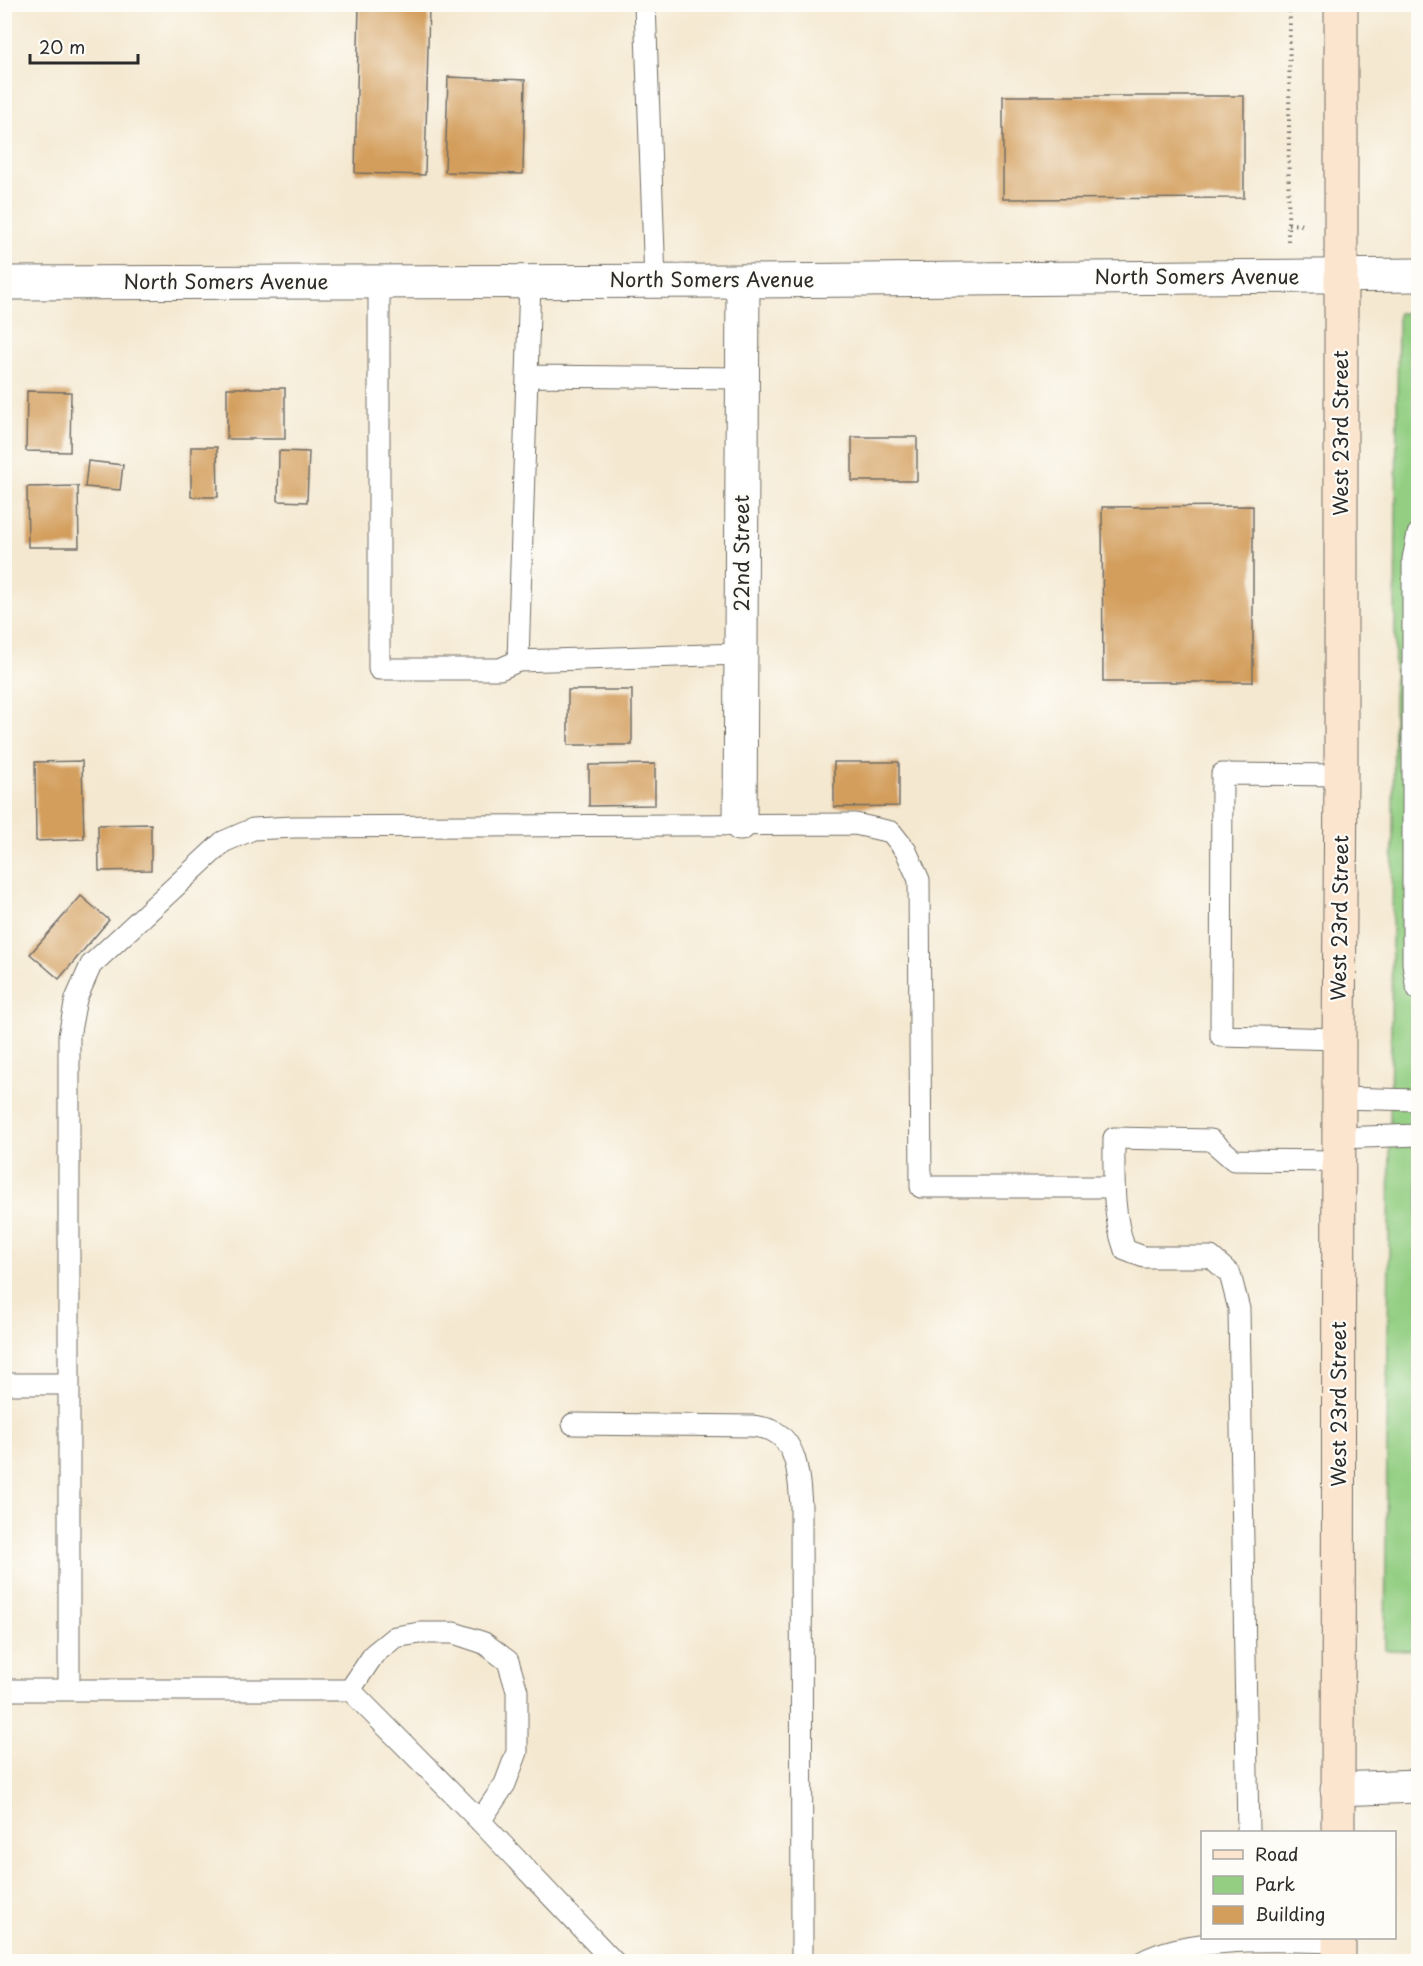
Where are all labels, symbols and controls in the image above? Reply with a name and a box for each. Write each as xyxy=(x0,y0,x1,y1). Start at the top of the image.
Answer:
scale bar xyxy=(30,27,138,65)
text: 20 m xyxy=(39,33,85,60)
street label: North Somers Avenue xyxy=(1095,261,1299,291)
street label: North Somers Avenue xyxy=(610,264,814,294)
street label: North Somers Avenue xyxy=(124,266,328,296)
street label: West 23rd Street xyxy=(1325,350,1355,516)
street label: 22nd Street xyxy=(726,495,756,611)
street label: West 23rd Street xyxy=(1323,835,1355,1001)
street label: West 23rd Street xyxy=(1323,1321,1353,1487)
legend xyxy=(1201,1831,1396,1939)
text: Road xyxy=(1255,1840,1299,1867)
text: Park xyxy=(1255,1870,1295,1897)
text: Building xyxy=(1255,1900,1325,1927)

